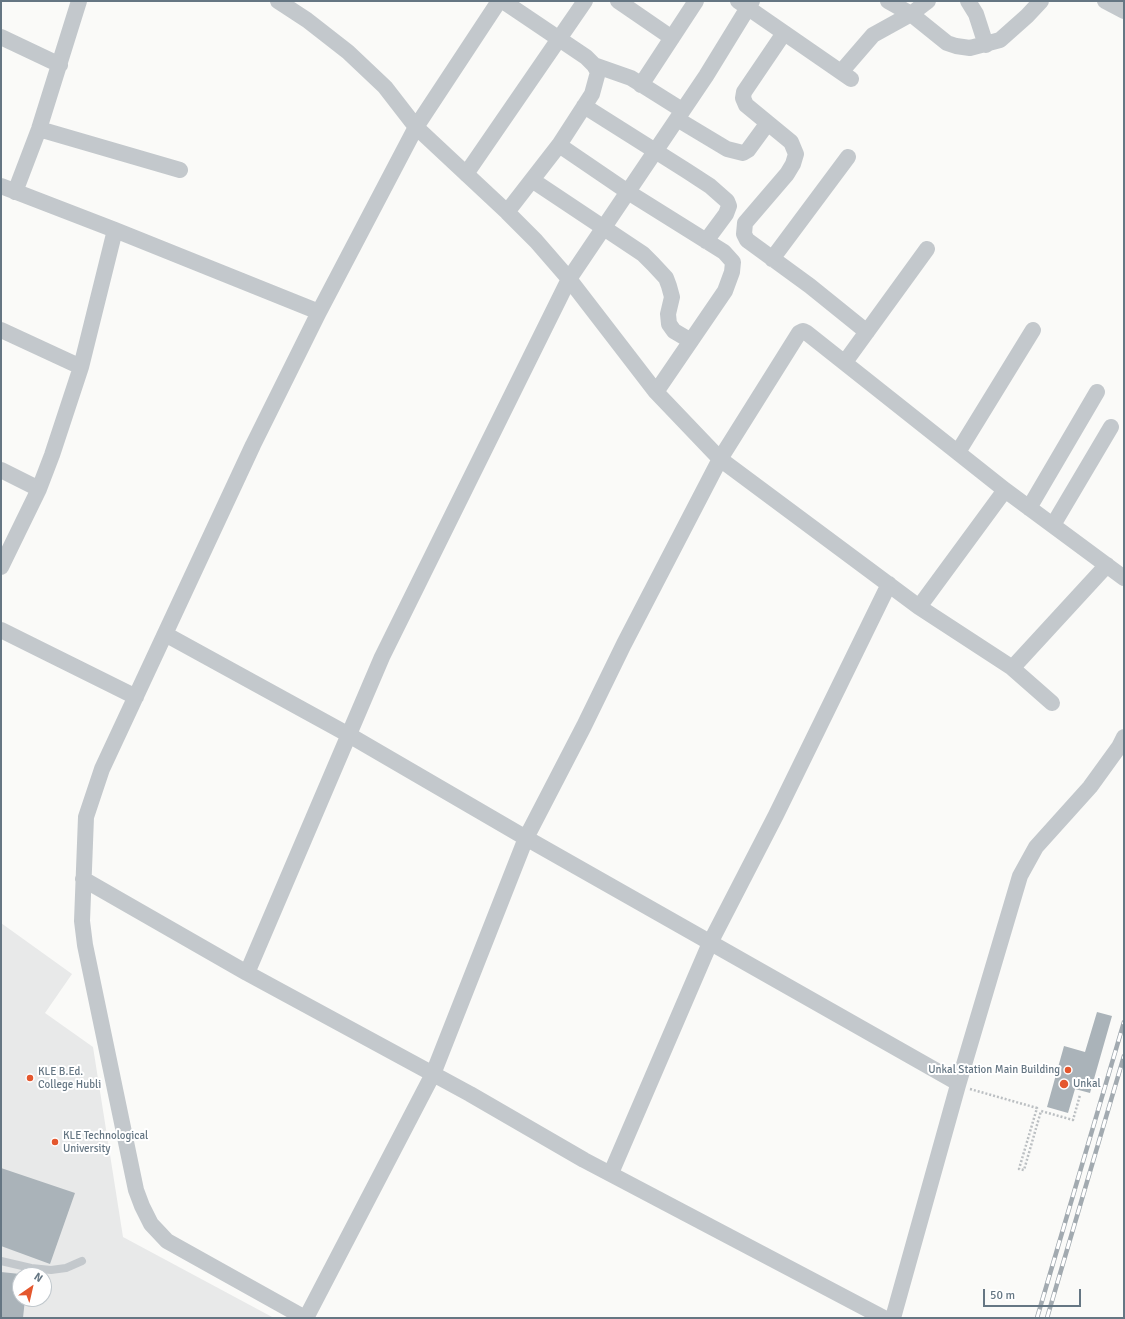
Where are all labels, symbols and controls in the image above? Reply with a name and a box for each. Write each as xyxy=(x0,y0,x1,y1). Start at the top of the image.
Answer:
place label: Unkal Station Main Building xyxy=(928,1063,1060,1077)
place label: KLE B.Ed. College Hubli xyxy=(38,1065,101,1091)
marker: Unkal Station Main Building xyxy=(1063,1065,1073,1075)
marker: KLE B.Ed. College Hubli xyxy=(25,1073,35,1083)
place label: Unkal xyxy=(1073,1077,1101,1091)
marker: Unkal xyxy=(1058,1078,1070,1090)
place label: KLE Technological University xyxy=(63,1129,148,1155)
marker: KLE Technological University xyxy=(50,1137,60,1147)
north arrow xyxy=(12,1267,52,1307)
text: N xyxy=(32,1270,45,1285)
scale bar xyxy=(985,1281,1083,1307)
text: 50 m xyxy=(990,1288,1015,1303)

